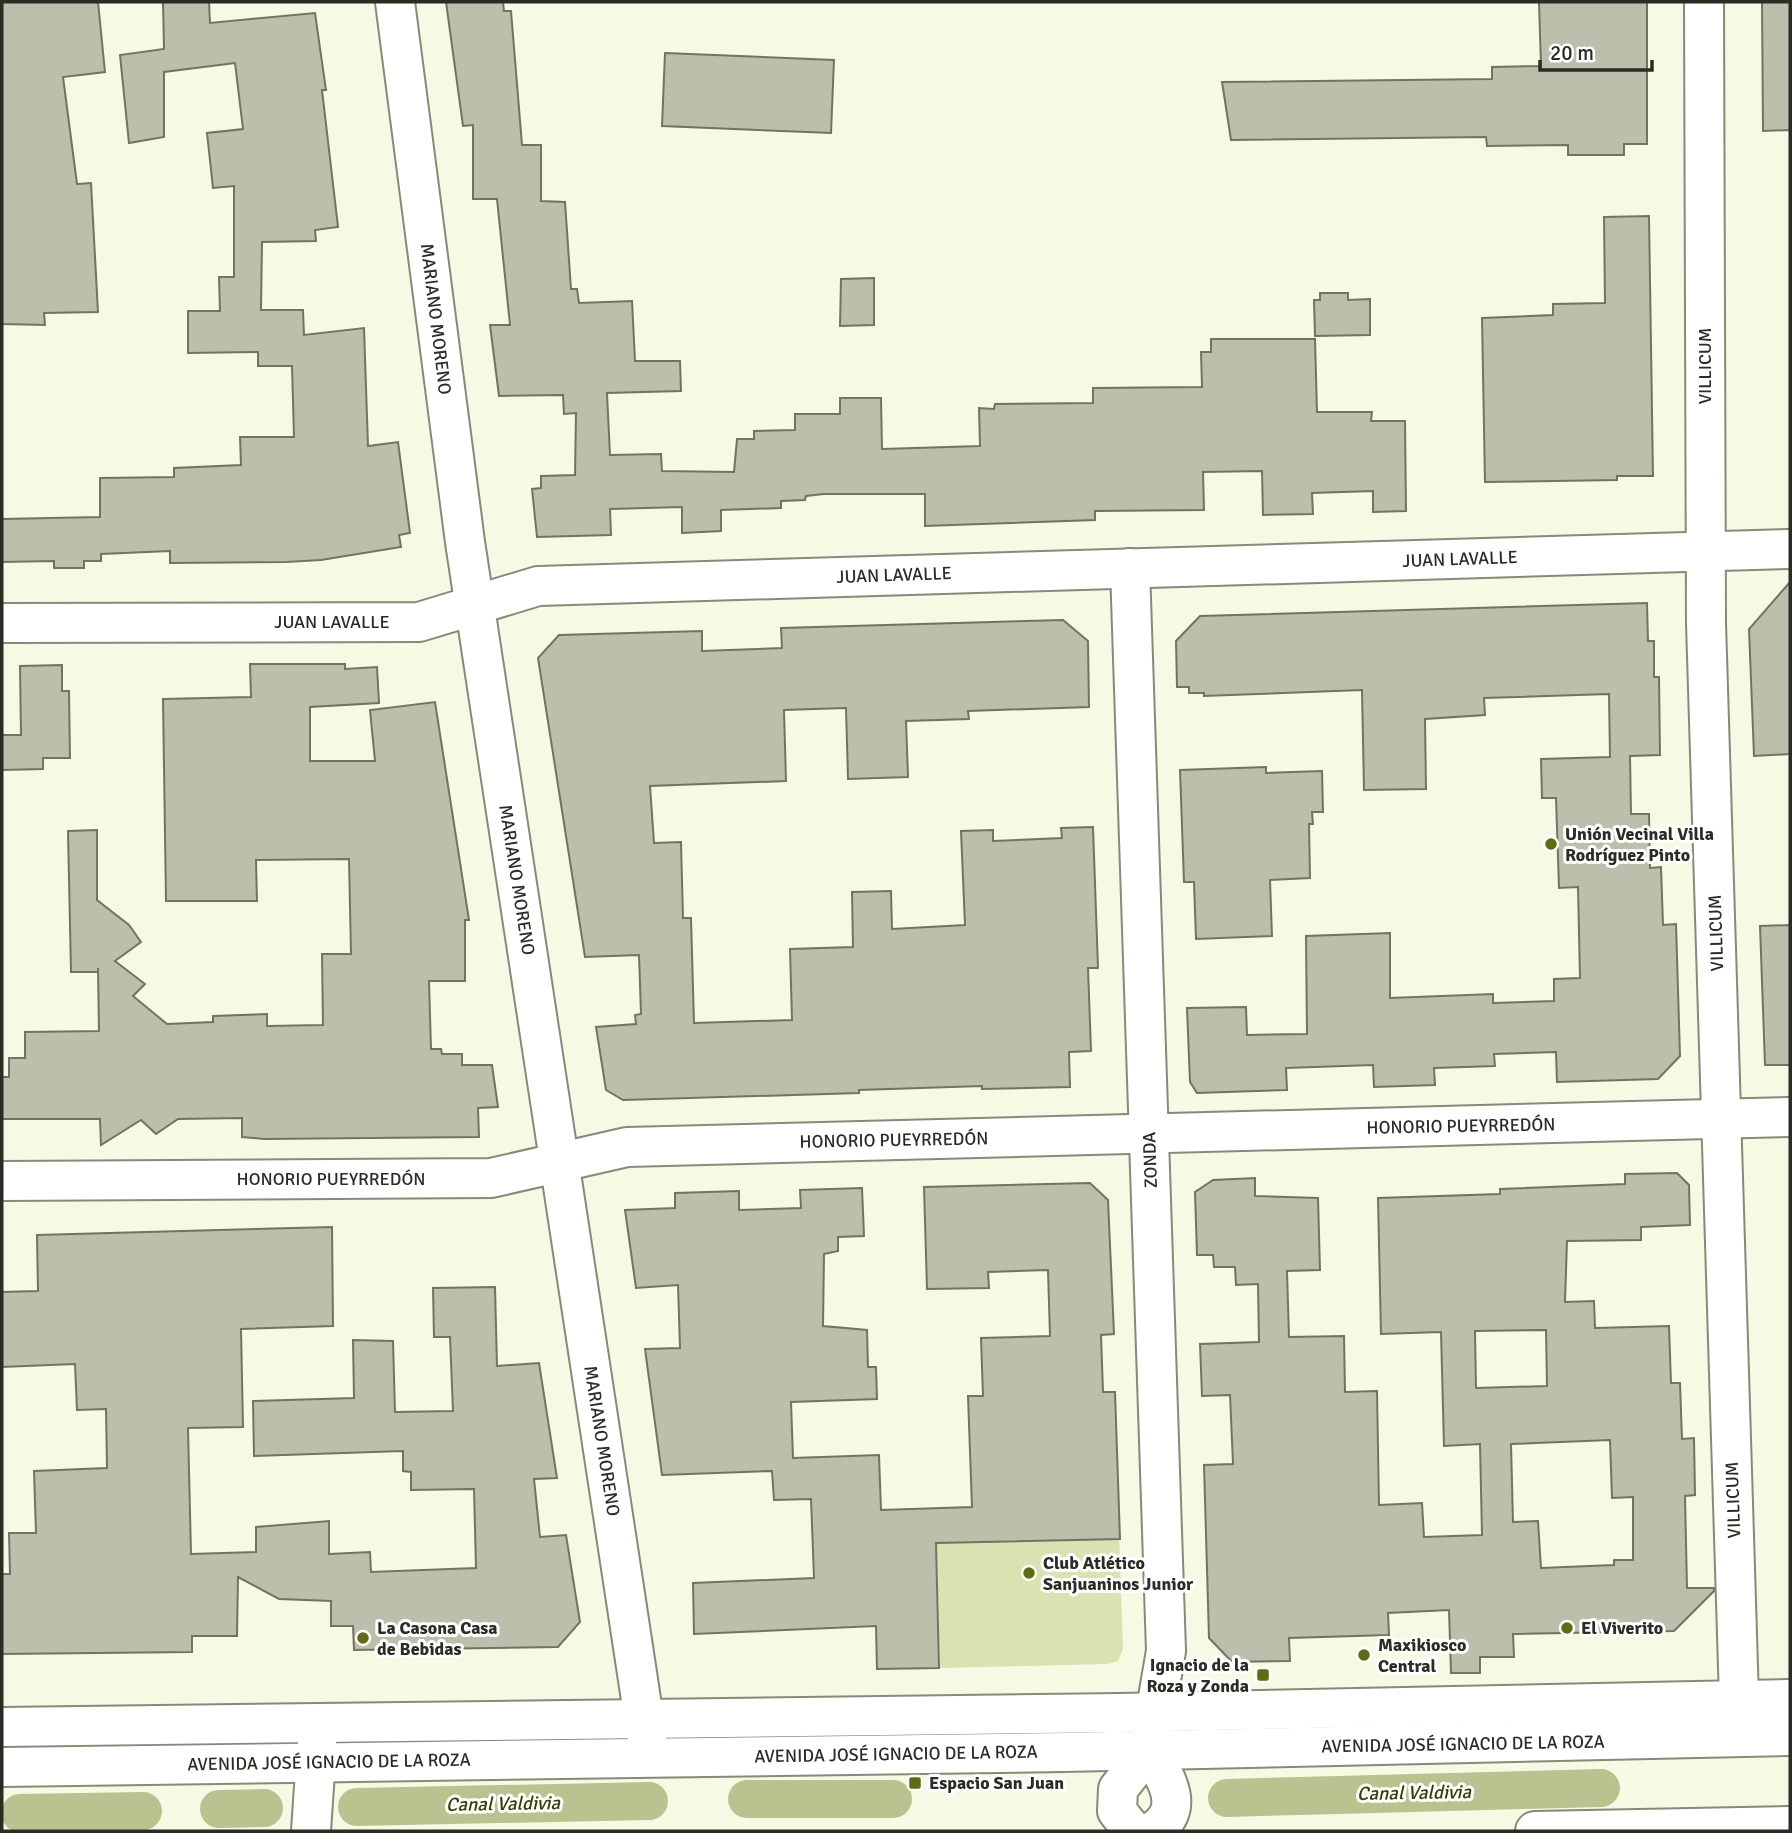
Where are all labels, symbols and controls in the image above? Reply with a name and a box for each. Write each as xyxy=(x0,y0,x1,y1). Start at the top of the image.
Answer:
scale bar xyxy=(1540,28,1652,72)
text: 20 m xyxy=(1550,40,1594,66)
street label: MARIANO MORENO xyxy=(416,242,456,396)
street label: VILLICUM xyxy=(1694,328,1716,404)
street label: JUAN LAVALLE xyxy=(1402,546,1518,572)
street label: JUAN LAVALLE xyxy=(836,562,952,588)
street label: JUAN LAVALLE xyxy=(274,611,390,633)
street label: MARIANO MORENO xyxy=(494,803,540,957)
place label: Unión Vecinal Villa Rodríguez Pinto xyxy=(1565,823,1714,866)
marker: Unión Vecinal Villa Rodríguez Pinto xyxy=(1543,836,1559,852)
street label: VILLICUM xyxy=(1704,894,1728,972)
street label: HONORIO PUEYRREDÓN xyxy=(1366,1113,1556,1139)
street label: HONORIO PUEYRREDÓN xyxy=(799,1127,989,1153)
street label: ZONDA xyxy=(1138,1132,1162,1188)
street label: HONORIO PUEYRREDÓN xyxy=(236,1168,426,1190)
street label: MARIANO MORENO xyxy=(579,1364,625,1518)
street label: VILLICUM xyxy=(1721,1461,1745,1539)
place label: Club Atlético Sanjuaninos Junior xyxy=(1043,1552,1194,1595)
marker: Club Atlético Sanjuaninos Junior xyxy=(1021,1565,1037,1581)
place label: La Casona Casa de Bebidas xyxy=(377,1617,498,1660)
place label: El Viverito xyxy=(1581,1617,1663,1639)
marker: El Viverito xyxy=(1559,1620,1575,1636)
marker: La Casona Casa de Bebidas xyxy=(355,1630,371,1646)
place label: Maxikiosco Central xyxy=(1378,1634,1466,1677)
marker: Maxikiosco Central xyxy=(1356,1647,1372,1663)
place label: Ignacio de la Roza y Zonda xyxy=(1146,1654,1249,1697)
marker: Ignacio de la Roza y Zonda xyxy=(1255,1667,1271,1683)
street label: AVENIDA JOSÉ IGNACIO DE LA ROZA xyxy=(1321,1731,1605,1757)
street label: AVENIDA JOSÉ IGNACIO DE LA ROZA xyxy=(754,1741,1038,1767)
street label: AVENIDA JOSÉ IGNACIO DE LA ROZA xyxy=(187,1749,471,1775)
place label: Espacio San Juan xyxy=(929,1772,1064,1794)
marker: Espacio San Juan xyxy=(907,1775,923,1791)
water label: Canal Valdivia xyxy=(1357,1780,1473,1806)
water label: Canal Valdivia xyxy=(446,1791,562,1817)

